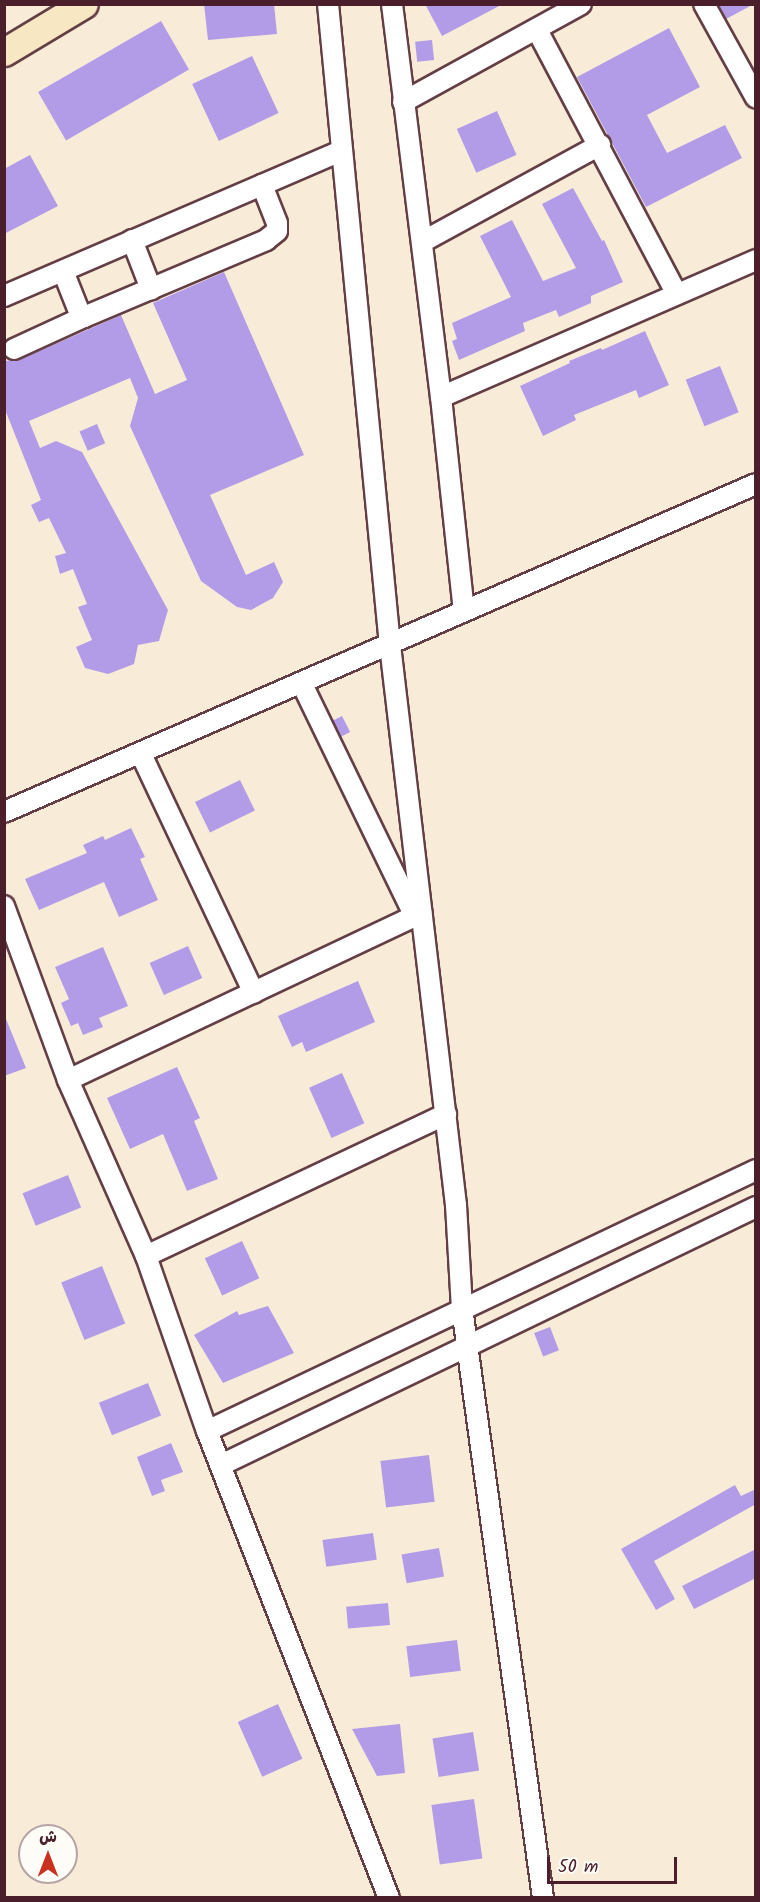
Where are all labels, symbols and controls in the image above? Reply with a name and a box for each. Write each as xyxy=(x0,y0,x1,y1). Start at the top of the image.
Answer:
north arrow xyxy=(18,1824,78,1884)
text: ش xyxy=(39,1825,57,1850)
scale bar xyxy=(550,1845,680,1883)
text: 50 m xyxy=(558,1853,598,1882)

